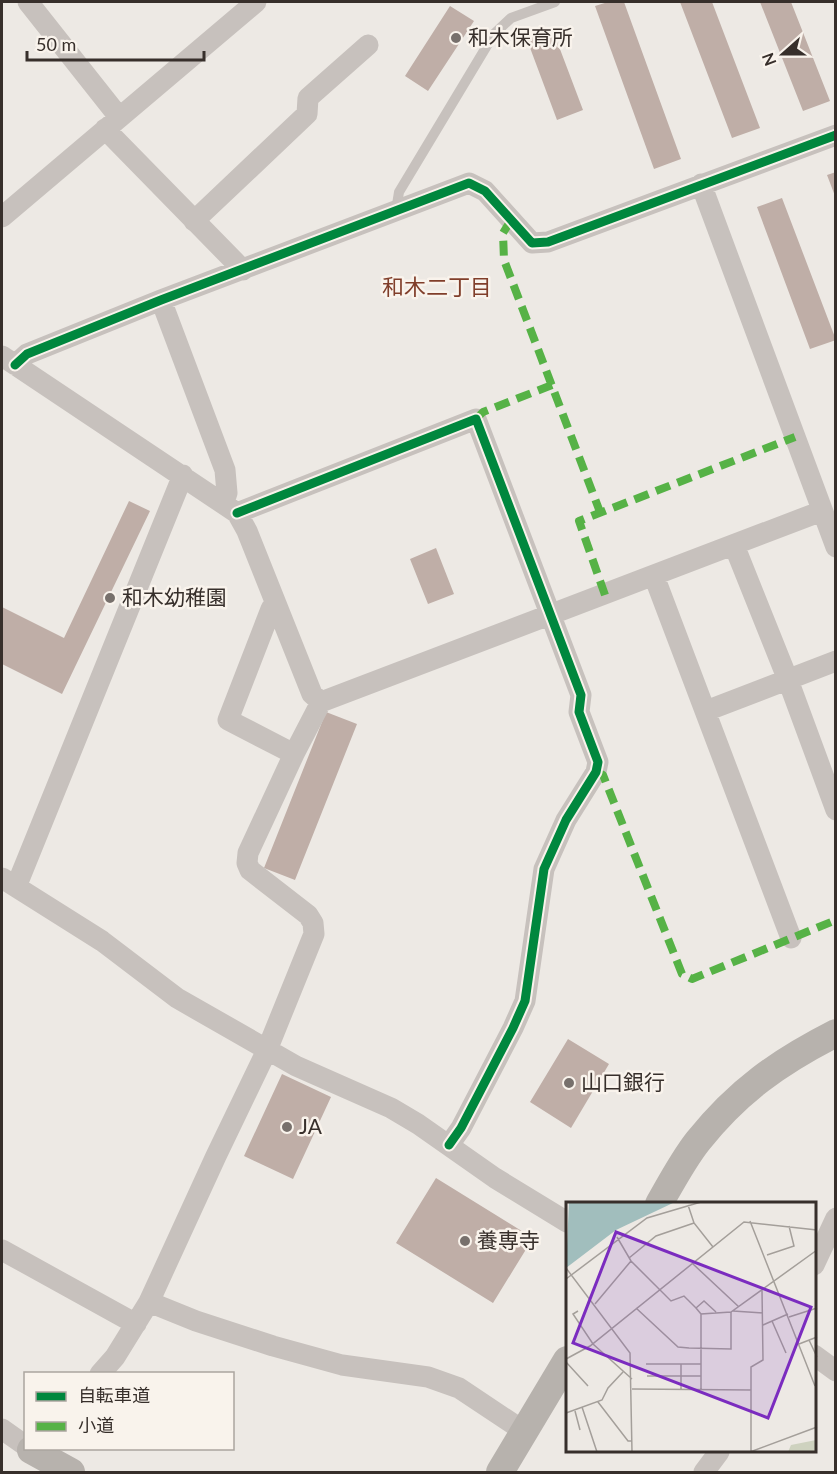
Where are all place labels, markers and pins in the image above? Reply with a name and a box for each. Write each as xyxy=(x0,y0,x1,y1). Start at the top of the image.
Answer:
place label: 和木保育所 xyxy=(468,24,573,49)
marker: 和木保育所 xyxy=(449,31,463,45)
place label: 和木幼稚園 xyxy=(122,584,227,609)
marker: 和木幼稚園 xyxy=(103,591,117,605)
place label: 山口銀行 xyxy=(581,1069,665,1094)
marker: 山口銀行 xyxy=(562,1076,576,1090)
place label: JA xyxy=(299,1113,323,1138)
marker: JA xyxy=(280,1120,294,1134)
place label: 養専寺 xyxy=(477,1227,540,1252)
marker: 養専寺 xyxy=(458,1234,472,1248)

